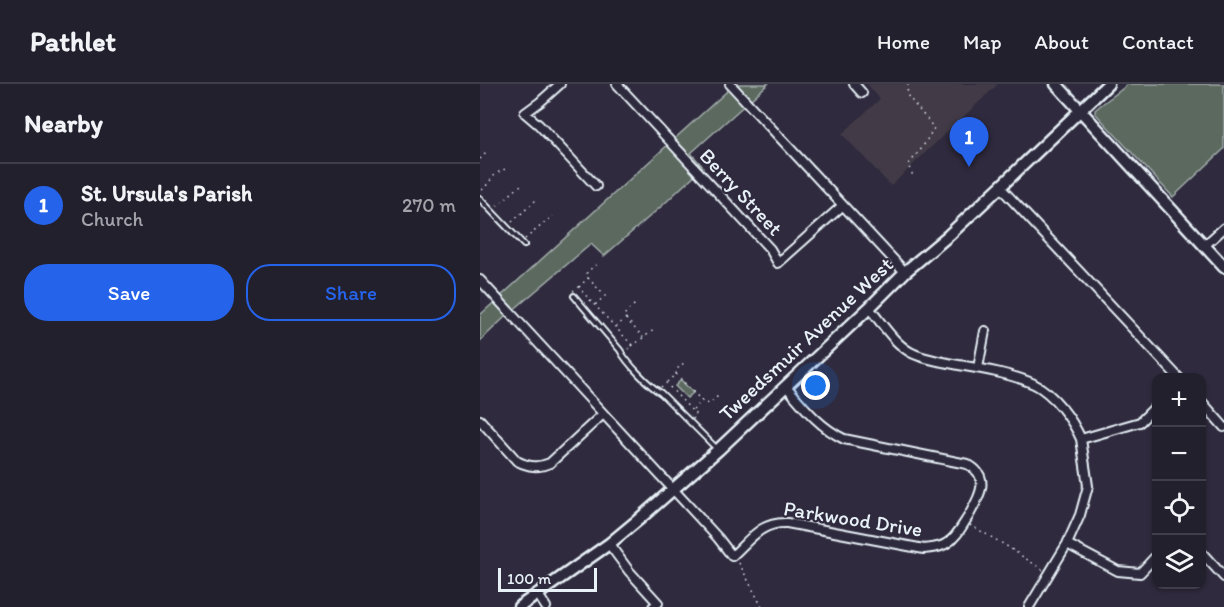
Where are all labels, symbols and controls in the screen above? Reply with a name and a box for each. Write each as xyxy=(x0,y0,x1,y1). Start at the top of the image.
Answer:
text: Pathlet xyxy=(30,24,116,58)
text: Home xyxy=(877,29,930,54)
text: Map xyxy=(963,29,1002,54)
text: About xyxy=(1035,29,1089,54)
text: Contact xyxy=(1122,29,1194,54)
text: Nearby xyxy=(24,107,103,139)
pin: 1 xyxy=(950,118,988,167)
street label: Berry Street xyxy=(695,143,788,240)
text: St. Ursula's Parish xyxy=(81,180,252,207)
text: 1 xyxy=(39,193,48,217)
text: 270 m xyxy=(402,193,456,217)
text: Church xyxy=(81,207,143,231)
street label: Tweedsmuir Avenue West xyxy=(713,251,898,426)
button: Save xyxy=(24,264,234,321)
button: Share xyxy=(246,264,456,321)
your location xyxy=(801,371,830,400)
map controls xyxy=(1152,373,1206,589)
button: + xyxy=(1152,373,1206,427)
button: − xyxy=(1152,427,1206,481)
button: locate xyxy=(1152,481,1206,535)
street label: Parkwood Drive xyxy=(782,495,924,542)
button: layers xyxy=(1152,535,1206,589)
scale bar xyxy=(498,565,597,592)
text: 100 m xyxy=(507,569,551,588)

